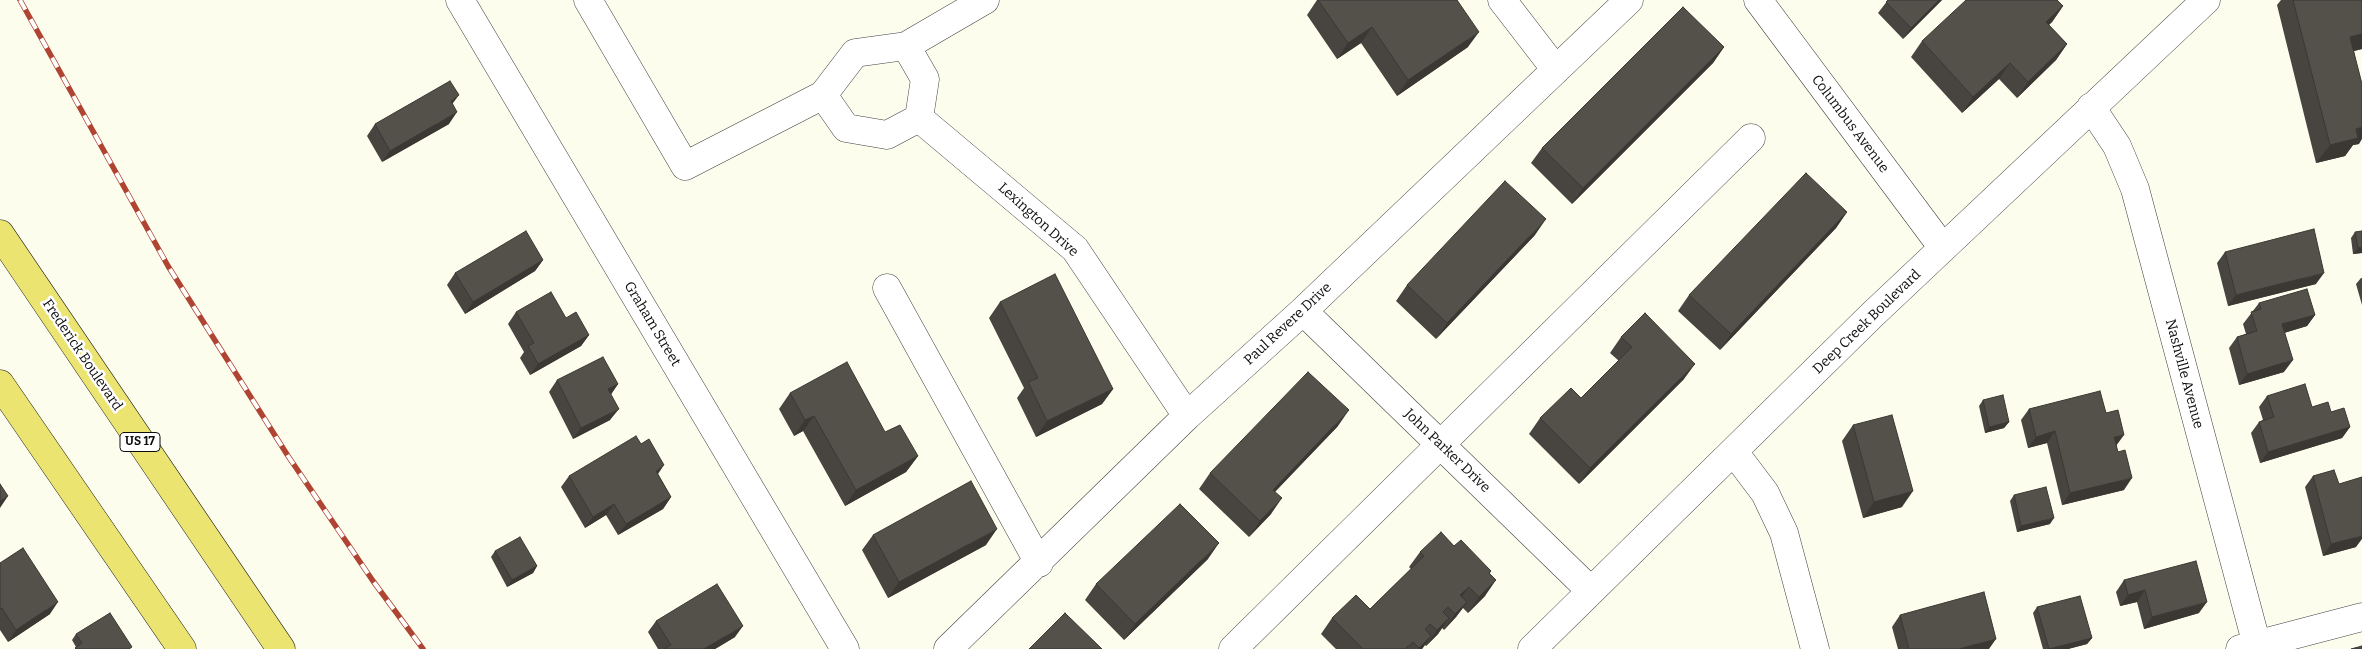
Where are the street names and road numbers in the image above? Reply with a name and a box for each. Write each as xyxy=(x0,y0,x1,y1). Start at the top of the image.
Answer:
street label: Columbus Avenue xyxy=(1808,72,1892,176)
street label: Lexington Drive xyxy=(994,180,1082,260)
street label: Deep Creek Boulevard xyxy=(1810,266,1924,378)
street label: Graham Street xyxy=(620,279,684,369)
street label: Paul Revere Drive xyxy=(1241,279,1335,369)
street label: Frederick Boulevard xyxy=(38,296,126,414)
street label: Nashville Avenue xyxy=(2161,317,2207,431)
street label: John Parker Drive xyxy=(1401,406,1493,496)
road number: US 17 xyxy=(120,432,160,452)

